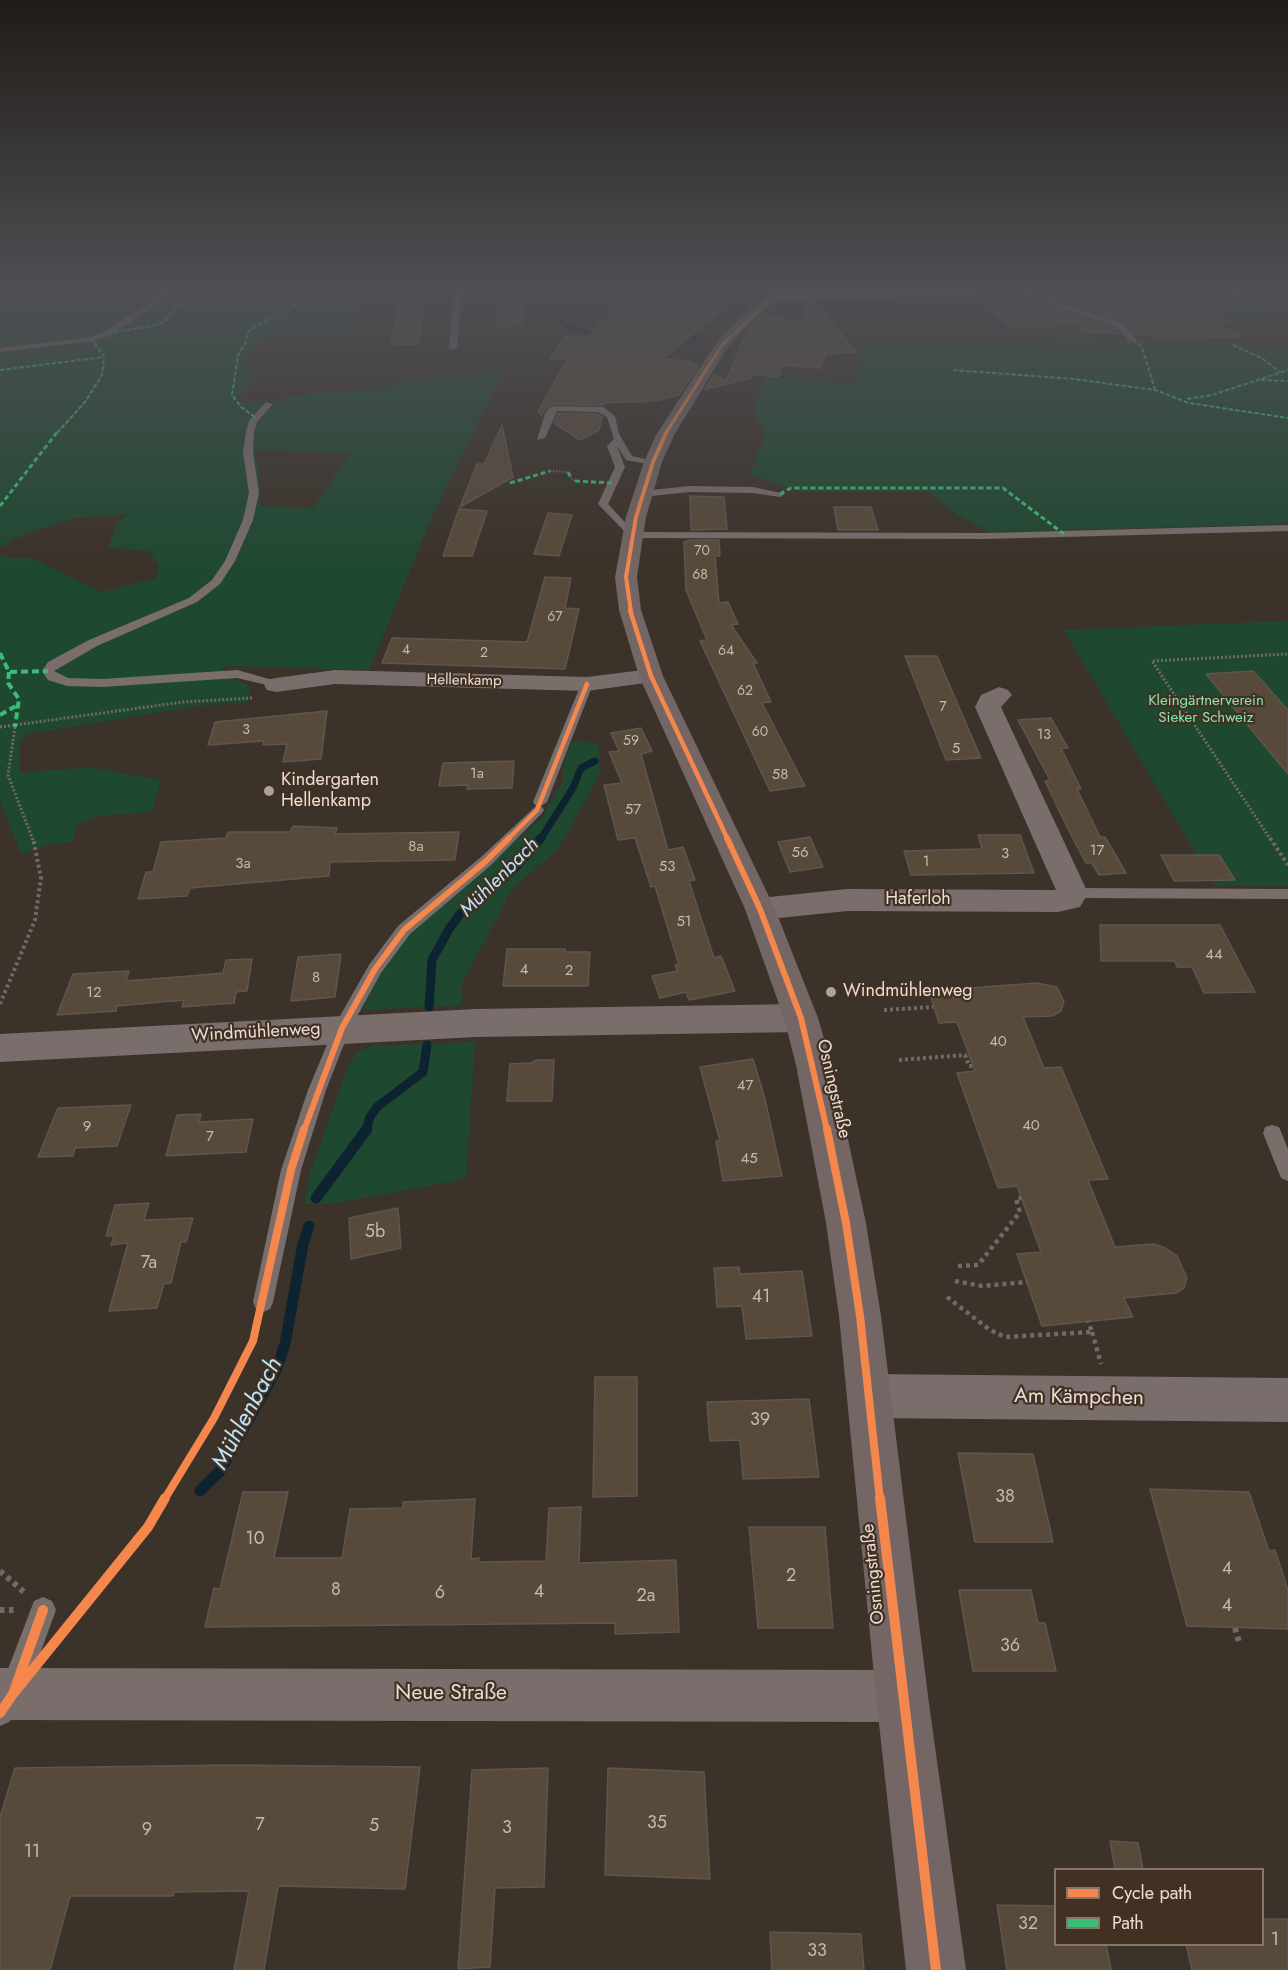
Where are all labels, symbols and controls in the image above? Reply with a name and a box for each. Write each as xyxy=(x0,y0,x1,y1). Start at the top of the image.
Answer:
house number: 70 xyxy=(694,544,710,560)
house number: 68 xyxy=(692,568,708,584)
house number: 67 xyxy=(547,610,563,626)
house number: 4 xyxy=(402,643,410,659)
house number: 64 xyxy=(718,644,734,660)
house number: 2 xyxy=(480,646,488,662)
street label: Hellenkamp xyxy=(426,671,502,691)
house number: 62 xyxy=(737,684,753,700)
park label: Kleingärtnerverein Sieker Schweiz xyxy=(1148,692,1264,727)
house number: 7 xyxy=(939,700,947,716)
house number: 3 xyxy=(242,723,250,739)
house number: 60 xyxy=(752,725,768,741)
house number: 13 xyxy=(1037,728,1051,744)
house number: 59 xyxy=(623,734,639,750)
house number: 5 xyxy=(952,740,960,758)
house number: 1a xyxy=(470,765,484,783)
house number: 58 xyxy=(772,766,788,784)
place label: Kindergarten Hellenkamp xyxy=(281,770,379,812)
marker: Kindergarten Hellenkamp xyxy=(262,784,276,798)
house number: 57 xyxy=(625,801,641,819)
water label: Mühlenbach xyxy=(455,833,545,923)
house number: 8a xyxy=(408,838,424,856)
house number: 17 xyxy=(1090,842,1104,860)
house number: 56 xyxy=(791,844,809,862)
house number: 3 xyxy=(1001,845,1009,863)
house number: 1 xyxy=(923,853,929,871)
house number: 3a xyxy=(235,855,251,873)
house number: 53 xyxy=(659,858,675,876)
street label: Haferloh xyxy=(885,889,951,911)
house number: 51 xyxy=(676,913,692,931)
house number: 44 xyxy=(1205,946,1223,964)
house number: 4 xyxy=(520,961,528,979)
house number: 2 xyxy=(565,962,573,980)
house number: 8 xyxy=(312,969,320,987)
place label: Windmühlenweg xyxy=(843,981,972,1003)
house number: 12 xyxy=(86,984,102,1002)
marker: Windmühlenweg xyxy=(824,985,838,999)
street label: Windmühlenweg xyxy=(191,1019,321,1047)
house number: 40 xyxy=(989,1033,1007,1051)
street label: Osningstraße xyxy=(811,1037,855,1141)
house number: 47 xyxy=(737,1077,753,1095)
house number: 40 xyxy=(1022,1117,1040,1135)
house number: 9 xyxy=(83,1118,91,1136)
house number: 7 xyxy=(206,1128,214,1146)
house number: 45 xyxy=(740,1150,758,1168)
house number: 5b xyxy=(365,1222,385,1244)
house number: 7a xyxy=(141,1253,157,1275)
house number: 41 xyxy=(752,1287,770,1309)
water label: Mühlenbach xyxy=(206,1353,290,1475)
street label: Am Kämpchen xyxy=(1014,1384,1144,1412)
house number: 39 xyxy=(750,1410,770,1432)
house number: 38 xyxy=(995,1487,1015,1509)
street label: Osningstraße xyxy=(858,1523,890,1625)
house number: 10 xyxy=(246,1529,264,1551)
house number: 4 xyxy=(1222,1559,1232,1581)
house number: 2 xyxy=(786,1566,796,1588)
house number: 8 xyxy=(331,1580,341,1602)
house number: 4 xyxy=(534,1582,544,1604)
house number: 6 xyxy=(435,1583,445,1605)
house number: 2a xyxy=(637,1586,655,1608)
house number: 4 xyxy=(1222,1596,1232,1618)
house number: 36 xyxy=(1000,1636,1020,1658)
street label: Neue Straße xyxy=(395,1681,507,1707)
house number: 35 xyxy=(647,1813,667,1835)
house number: 7 xyxy=(255,1815,265,1837)
house number: 5 xyxy=(369,1816,379,1838)
house number: 3 xyxy=(502,1818,512,1840)
house number: 9 xyxy=(142,1820,152,1842)
house number: 11 xyxy=(24,1842,40,1864)
legend xyxy=(1054,1868,1264,1946)
text: Cycle path xyxy=(1112,1880,1192,1906)
text: Path xyxy=(1112,1910,1144,1936)
house number: 32 xyxy=(1018,1914,1038,1936)
house number: 1 xyxy=(1271,1930,1279,1952)
house number: 33 xyxy=(807,1941,827,1963)

